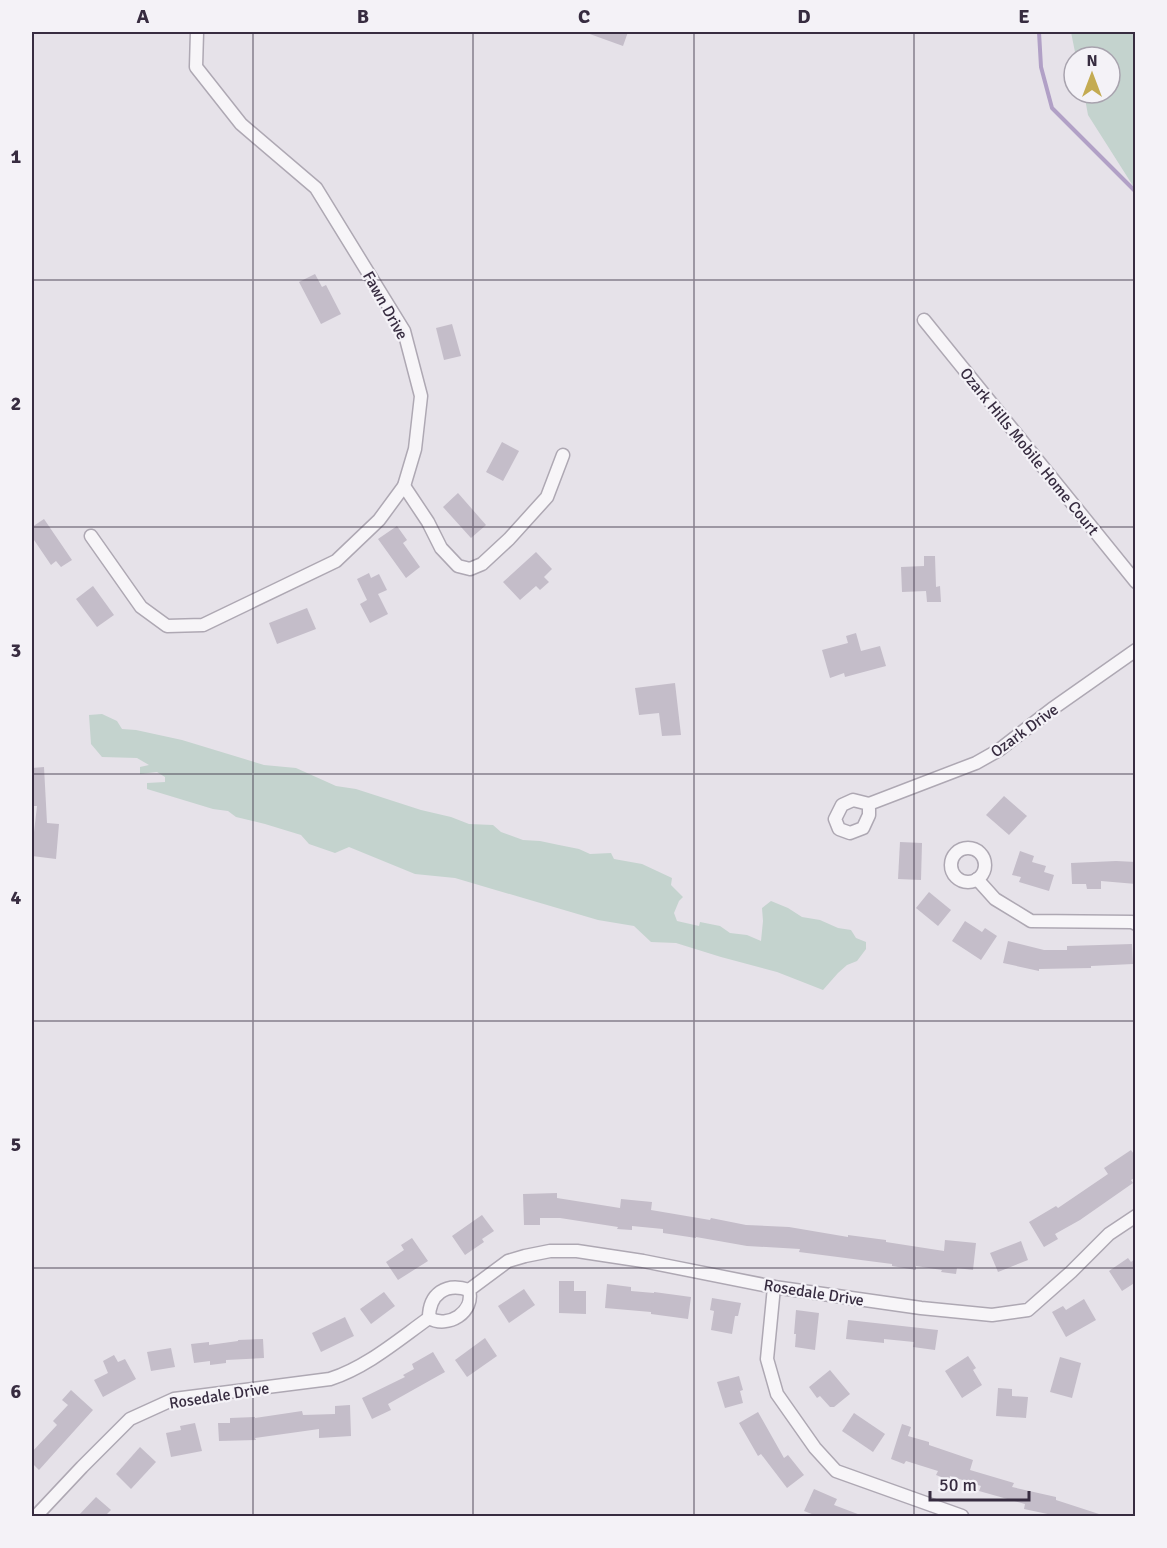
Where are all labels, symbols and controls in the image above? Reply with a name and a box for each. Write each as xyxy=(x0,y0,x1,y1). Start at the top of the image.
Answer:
text: A xyxy=(137,4,150,29)
text: B xyxy=(357,4,369,29)
text: C xyxy=(578,4,590,29)
text: D xyxy=(797,4,811,29)
text: E xyxy=(1018,4,1030,29)
north arrow xyxy=(1062,45,1122,105)
text: N xyxy=(1086,51,1098,71)
text: 1 xyxy=(11,144,22,169)
street label: Fawn Drive xyxy=(358,268,412,343)
street label: Ozark Hills Mobile Home Court xyxy=(955,364,1103,540)
text: 2 xyxy=(11,391,21,416)
text: 3 xyxy=(11,638,21,663)
street label: Ozark Drive xyxy=(987,700,1062,762)
text: 4 xyxy=(11,885,22,910)
text: 5 xyxy=(11,1132,21,1157)
street label: Rosedale Drive xyxy=(762,1275,865,1311)
street label: Rosedale Drive xyxy=(168,1378,271,1414)
text: 6 xyxy=(11,1379,22,1404)
scale bar xyxy=(930,1464,1029,1502)
text: 50 m xyxy=(939,1474,977,1496)

